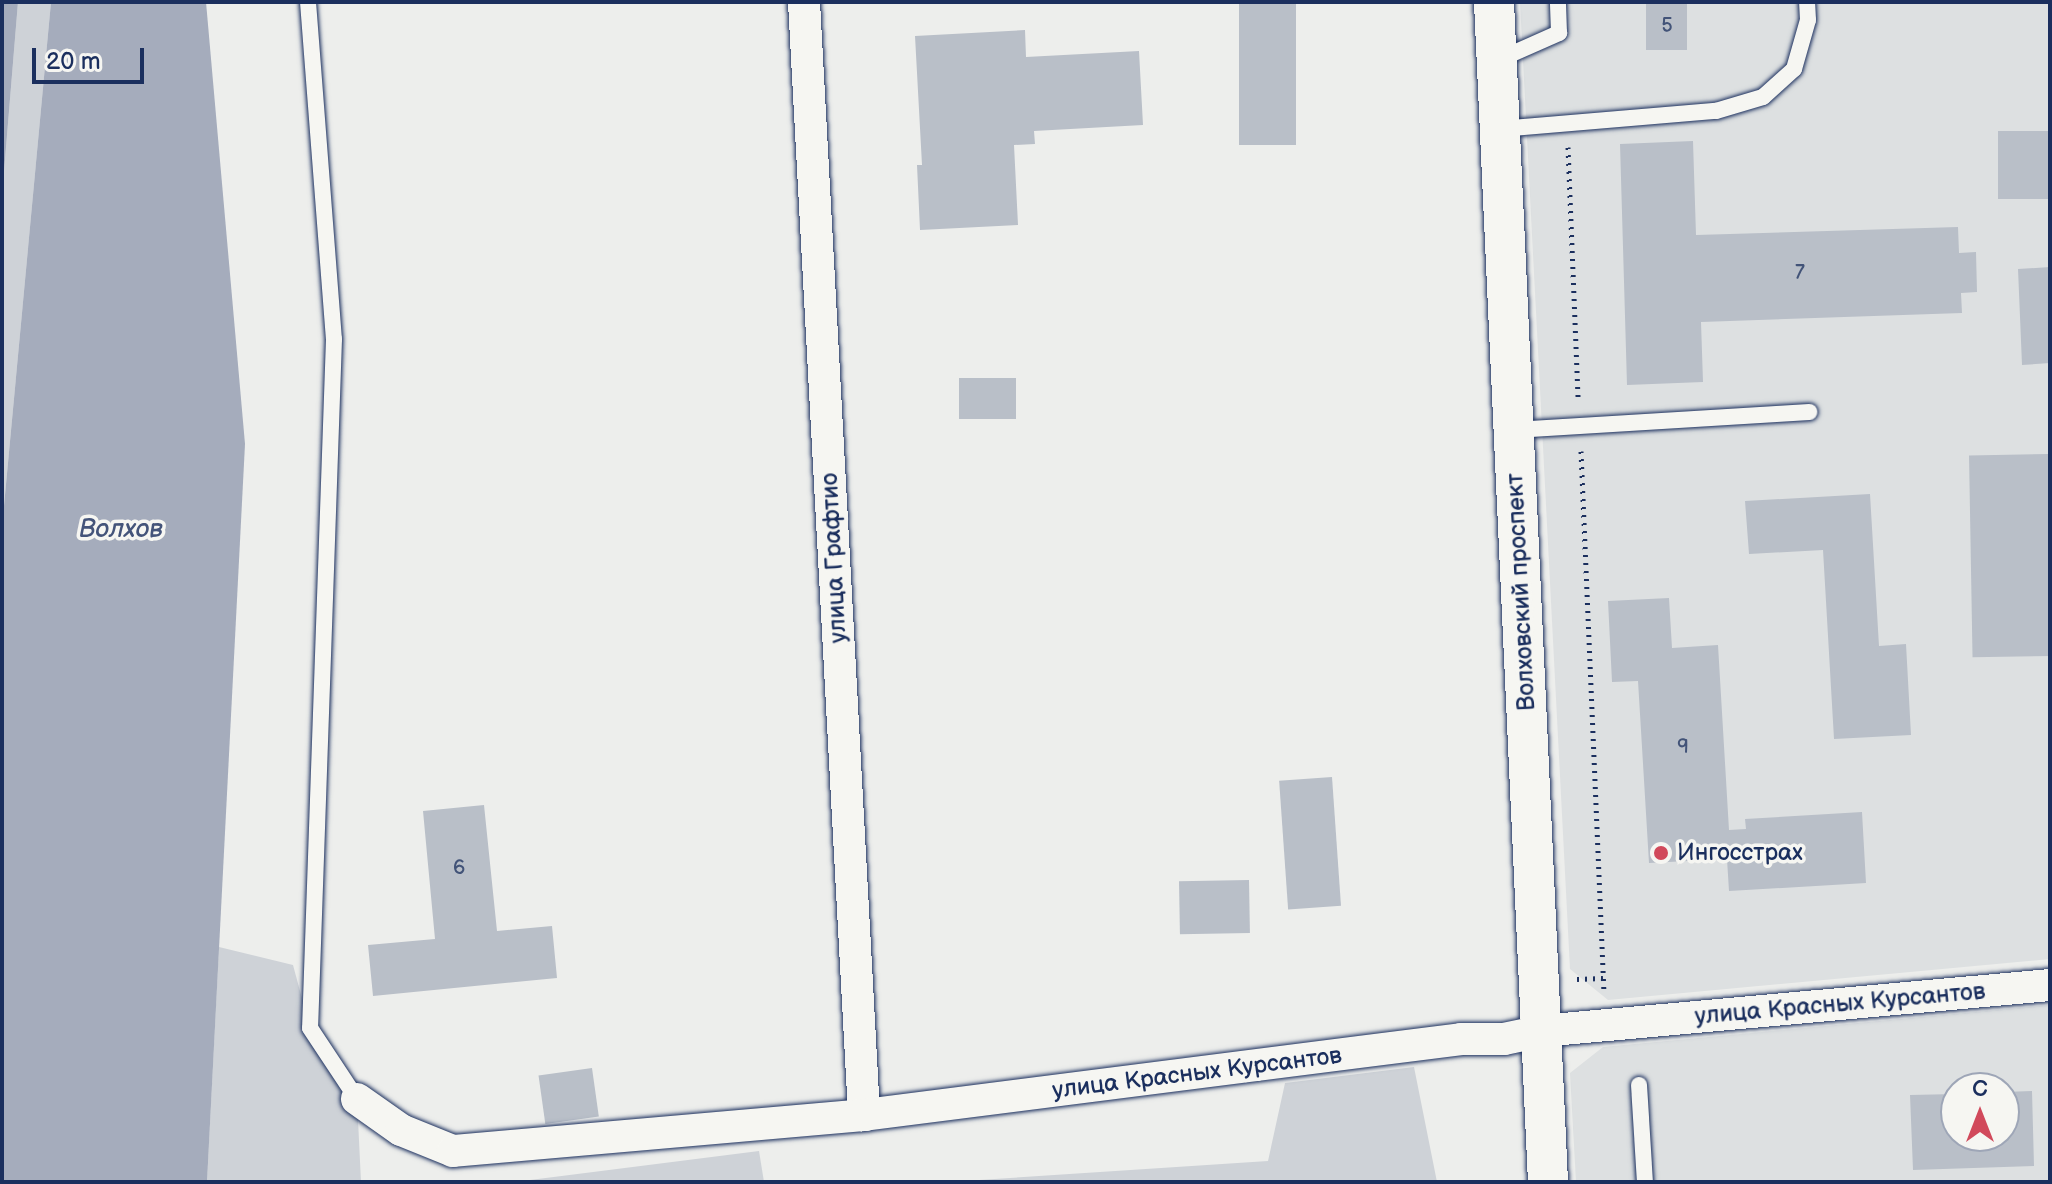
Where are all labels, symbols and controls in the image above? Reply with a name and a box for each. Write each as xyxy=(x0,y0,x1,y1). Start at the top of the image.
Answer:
house number: 5 xyxy=(1661,14,1673,38)
scale bar xyxy=(36,32,148,82)
text: 20 m xyxy=(46,47,101,76)
house number: 7 xyxy=(1795,261,1805,285)
street label: улица Графтио xyxy=(815,472,853,644)
street label: Волховский проспект xyxy=(1500,472,1542,712)
water label: Волхов xyxy=(79,514,163,546)
house number: 9 xyxy=(1677,735,1689,759)
place label: Ингосстрах xyxy=(1677,839,1803,867)
marker: Ингосстрах xyxy=(1652,844,1670,862)
house number: 6 xyxy=(453,856,465,880)
street label: улица Красных Курсантов xyxy=(1694,977,1986,1031)
street label: улица Красных Курсантов xyxy=(1051,1041,1343,1105)
north arrow xyxy=(1940,1072,2020,1152)
text: С xyxy=(1972,1076,1988,1103)

